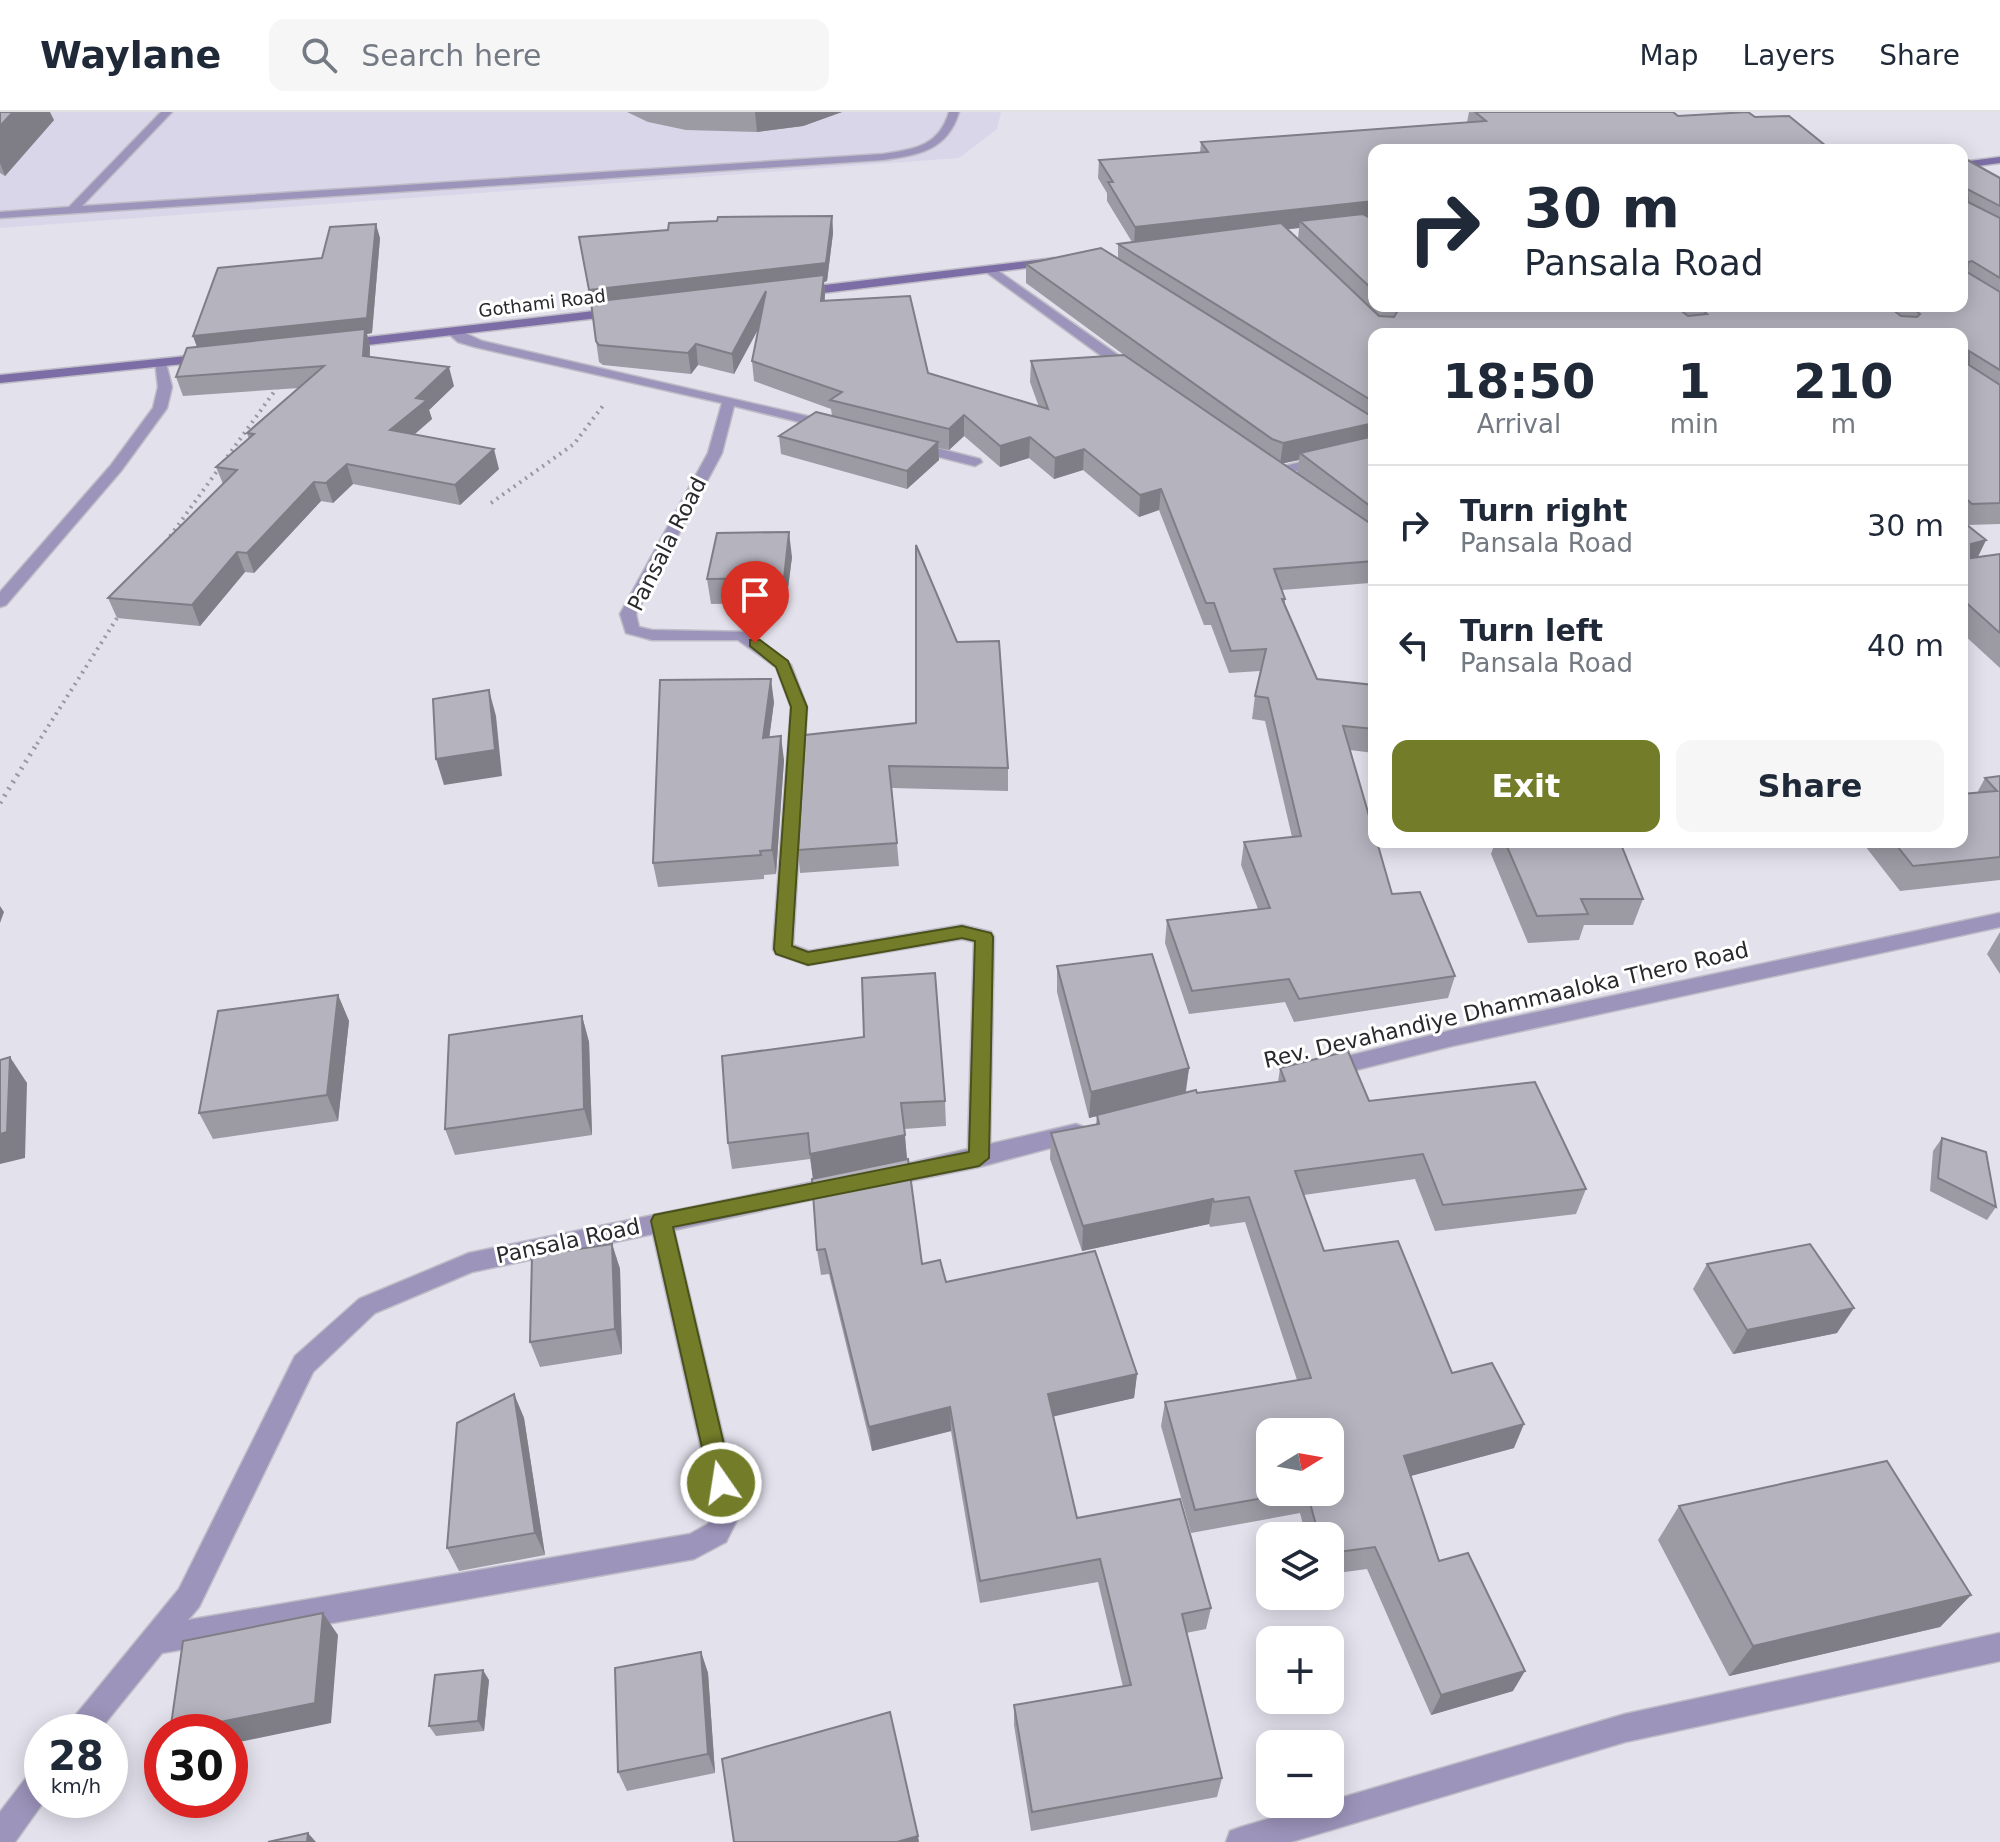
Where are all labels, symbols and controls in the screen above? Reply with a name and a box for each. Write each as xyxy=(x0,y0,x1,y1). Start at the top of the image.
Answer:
search box xyxy=(269,19,829,91)
text: Waylane xyxy=(40,33,221,77)
icon: search xyxy=(297,33,341,77)
text: Search here xyxy=(361,38,542,73)
text: Map xyxy=(1639,39,1699,72)
text: Layers xyxy=(1743,39,1835,72)
text: Share xyxy=(1879,39,1960,72)
text: 30 m xyxy=(1524,175,1680,240)
icon: right xyxy=(1392,176,1496,280)
text: Pansala Road xyxy=(1524,242,1764,283)
street label: Gothami Road xyxy=(477,285,607,321)
text: 18:50 xyxy=(1442,353,1595,409)
text: 1 xyxy=(1678,353,1711,409)
text: 210 xyxy=(1793,353,1893,409)
text: Arrival xyxy=(1477,409,1561,439)
text: min xyxy=(1670,409,1719,439)
text: m xyxy=(1831,409,1856,439)
street label: Pansala Road xyxy=(623,473,711,615)
text: Turn right xyxy=(1460,493,1627,528)
icon: right xyxy=(1392,503,1436,547)
text: 30 m xyxy=(1867,508,1944,543)
text: Pansala Road xyxy=(1460,528,1633,558)
pin xyxy=(721,561,789,643)
icon: arrive xyxy=(733,573,777,617)
text: Turn left xyxy=(1460,613,1603,648)
icon: left xyxy=(1392,623,1436,667)
text: 40 m xyxy=(1867,628,1944,663)
text: Pansala Road xyxy=(1460,648,1633,678)
button: Exit xyxy=(1392,740,1660,832)
button: Share xyxy=(1676,740,1944,832)
street label: Rev. Devahandiye Dhammaaloka Thero Road xyxy=(1261,937,1751,1073)
street label: Pansala Road xyxy=(494,1214,642,1268)
north arrow xyxy=(1256,1418,1344,1506)
map controls xyxy=(1256,1418,1344,1818)
position arrow xyxy=(679,1441,763,1525)
button: layers xyxy=(1256,1522,1344,1610)
button: + xyxy=(1256,1626,1344,1714)
speed limit sign: 30 xyxy=(144,1714,248,1818)
button: − xyxy=(1256,1730,1344,1818)
text: 28 xyxy=(48,1733,104,1779)
text: km/h xyxy=(51,1774,101,1798)

